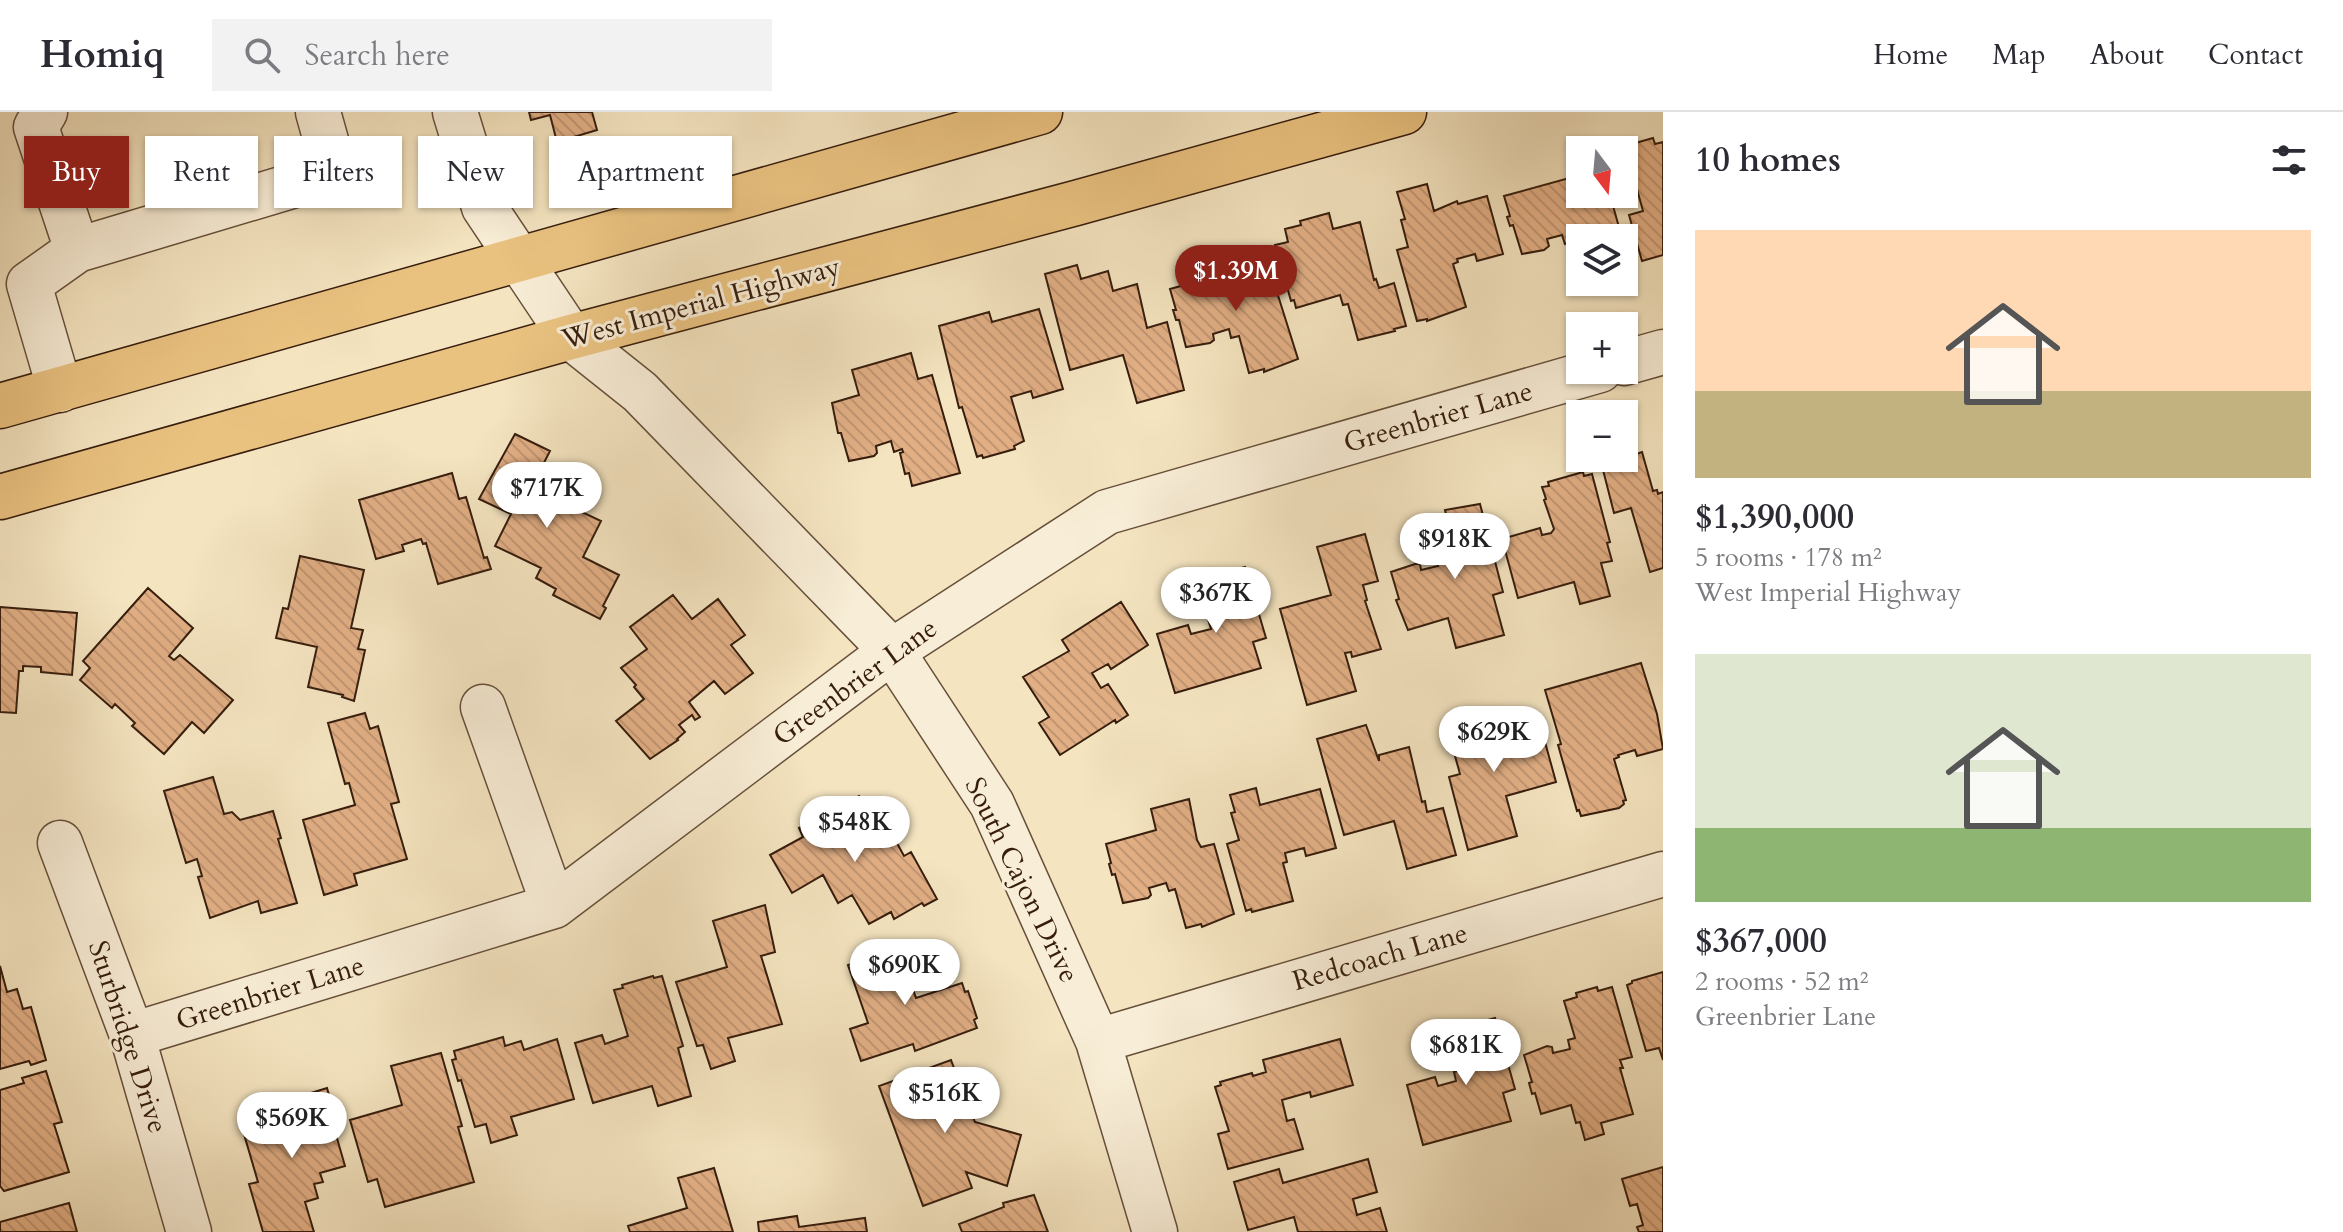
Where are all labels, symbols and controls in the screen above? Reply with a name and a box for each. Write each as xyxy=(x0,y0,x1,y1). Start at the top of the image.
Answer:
search box xyxy=(212,19,772,91)
text: Homiq xyxy=(40,29,164,81)
icon: search xyxy=(240,33,284,77)
text: Search here xyxy=(304,35,450,76)
text: Home xyxy=(1873,36,1948,74)
text: Map xyxy=(1992,36,2046,74)
text: About xyxy=(2090,36,2164,74)
text: Contact xyxy=(2208,36,2303,74)
chip: Buy xyxy=(24,136,129,208)
chip: Rent xyxy=(145,136,258,208)
chip: Filters xyxy=(274,136,402,208)
chip: New xyxy=(418,136,533,208)
chip: Apartment xyxy=(549,136,732,208)
north arrow xyxy=(1566,136,1638,208)
map controls xyxy=(1566,136,1638,472)
text: 10 homes xyxy=(1695,137,1841,183)
icon: filters xyxy=(2267,138,2311,182)
button: layers xyxy=(1566,224,1638,296)
pin: $1.39M xyxy=(1171,245,1301,313)
street label: West Imperial Highway xyxy=(557,247,845,359)
text: $1.39M xyxy=(1193,253,1279,288)
icon: home xyxy=(1931,282,2075,426)
button: + xyxy=(1566,312,1638,384)
street label: Greenbrier Lane xyxy=(1339,372,1537,462)
button: − xyxy=(1566,400,1638,472)
pin: $717K xyxy=(491,462,603,530)
text: $717K xyxy=(510,470,584,505)
text: $1,390,000 xyxy=(1695,494,1854,540)
pin: $918K xyxy=(1399,513,1511,581)
text: $918K xyxy=(1418,521,1492,556)
text: 5 rooms · 178 m² xyxy=(1695,540,1882,575)
pin: $367K xyxy=(1160,567,1272,635)
text: $367K xyxy=(1179,575,1253,610)
text: West Imperial Highway xyxy=(1695,575,1961,610)
street label: Greenbrier Lane xyxy=(765,609,945,755)
pin: $629K xyxy=(1438,706,1550,774)
icon: home xyxy=(1931,706,2075,850)
text: $629K xyxy=(1457,714,1531,749)
street label: South Cajon Drive xyxy=(956,771,1088,989)
pin: $548K xyxy=(799,796,911,864)
text: $548K xyxy=(818,804,892,839)
street label: Redcoach Lane xyxy=(1288,914,1472,1000)
text: $367,000 xyxy=(1695,918,1827,964)
street label: Sturbridge Drive xyxy=(79,936,177,1138)
pin: $690K xyxy=(849,939,961,1007)
street label: Greenbrier Lane xyxy=(171,946,369,1040)
text: $690K xyxy=(868,947,942,982)
text: 2 rooms · 52 m² xyxy=(1695,964,1868,999)
text: Greenbrier Lane xyxy=(1695,999,1876,1034)
pin: $681K xyxy=(1410,1019,1522,1087)
text: $681K xyxy=(1429,1027,1503,1062)
pin: $516K xyxy=(889,1067,1001,1135)
text: $516K xyxy=(908,1075,982,1110)
pin: $569K xyxy=(236,1092,348,1160)
text: $569K xyxy=(255,1100,329,1135)

